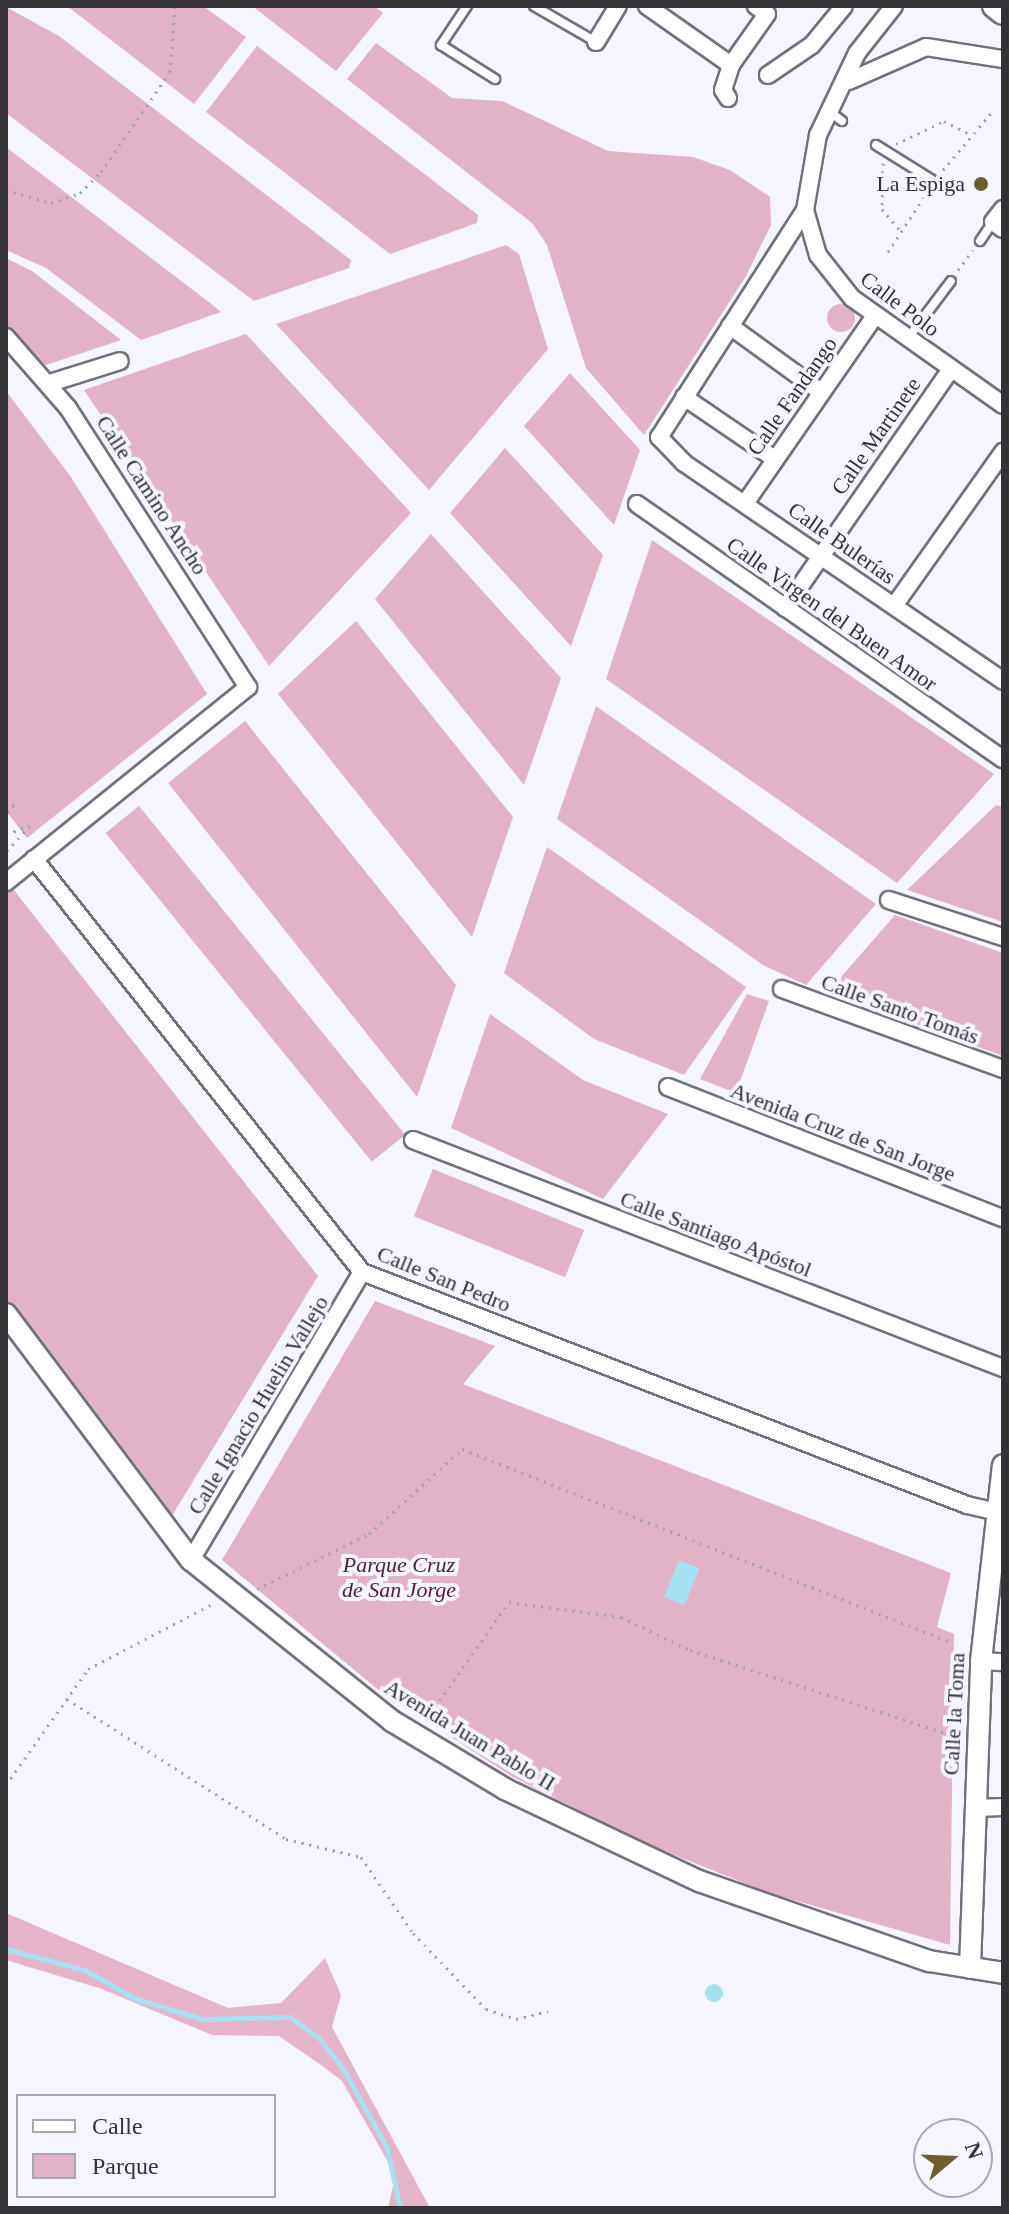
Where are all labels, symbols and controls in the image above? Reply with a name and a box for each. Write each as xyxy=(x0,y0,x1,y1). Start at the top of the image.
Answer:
place label: La Espiga xyxy=(876,171,965,197)
marker: La Espiga xyxy=(972,175,990,193)
street label: Calle Polo xyxy=(855,266,945,342)
street label: Calle Fandango xyxy=(741,332,843,460)
street label: Calle Martinete xyxy=(826,372,926,500)
street label: Calle Camino Ancho xyxy=(90,410,214,580)
street label: Calle Bulerías xyxy=(783,496,901,590)
street label: Calle Virgen del Buen Amor xyxy=(721,531,943,697)
street label: Calle Santo Tomás xyxy=(818,968,982,1050)
street label: Avenida Cruz de San Jorge xyxy=(727,1077,959,1187)
street label: Calle Santiago Apóstol xyxy=(616,1185,816,1283)
street label: Calle San Pedro xyxy=(373,1240,515,1318)
street label: Calle Ignacio Huelin Vallejo xyxy=(182,1291,334,1519)
park label: Parque Cruz de San Jorge xyxy=(342,1551,456,1602)
street label: Calle la Toma xyxy=(938,1652,970,1776)
street label: Avenida Juan Pablo II xyxy=(380,1674,560,1796)
legend xyxy=(16,2094,276,2198)
text: Calle xyxy=(92,2113,143,2139)
north arrow xyxy=(913,2118,993,2198)
text: N xyxy=(960,2139,989,2162)
text: Parque xyxy=(92,2153,159,2179)

